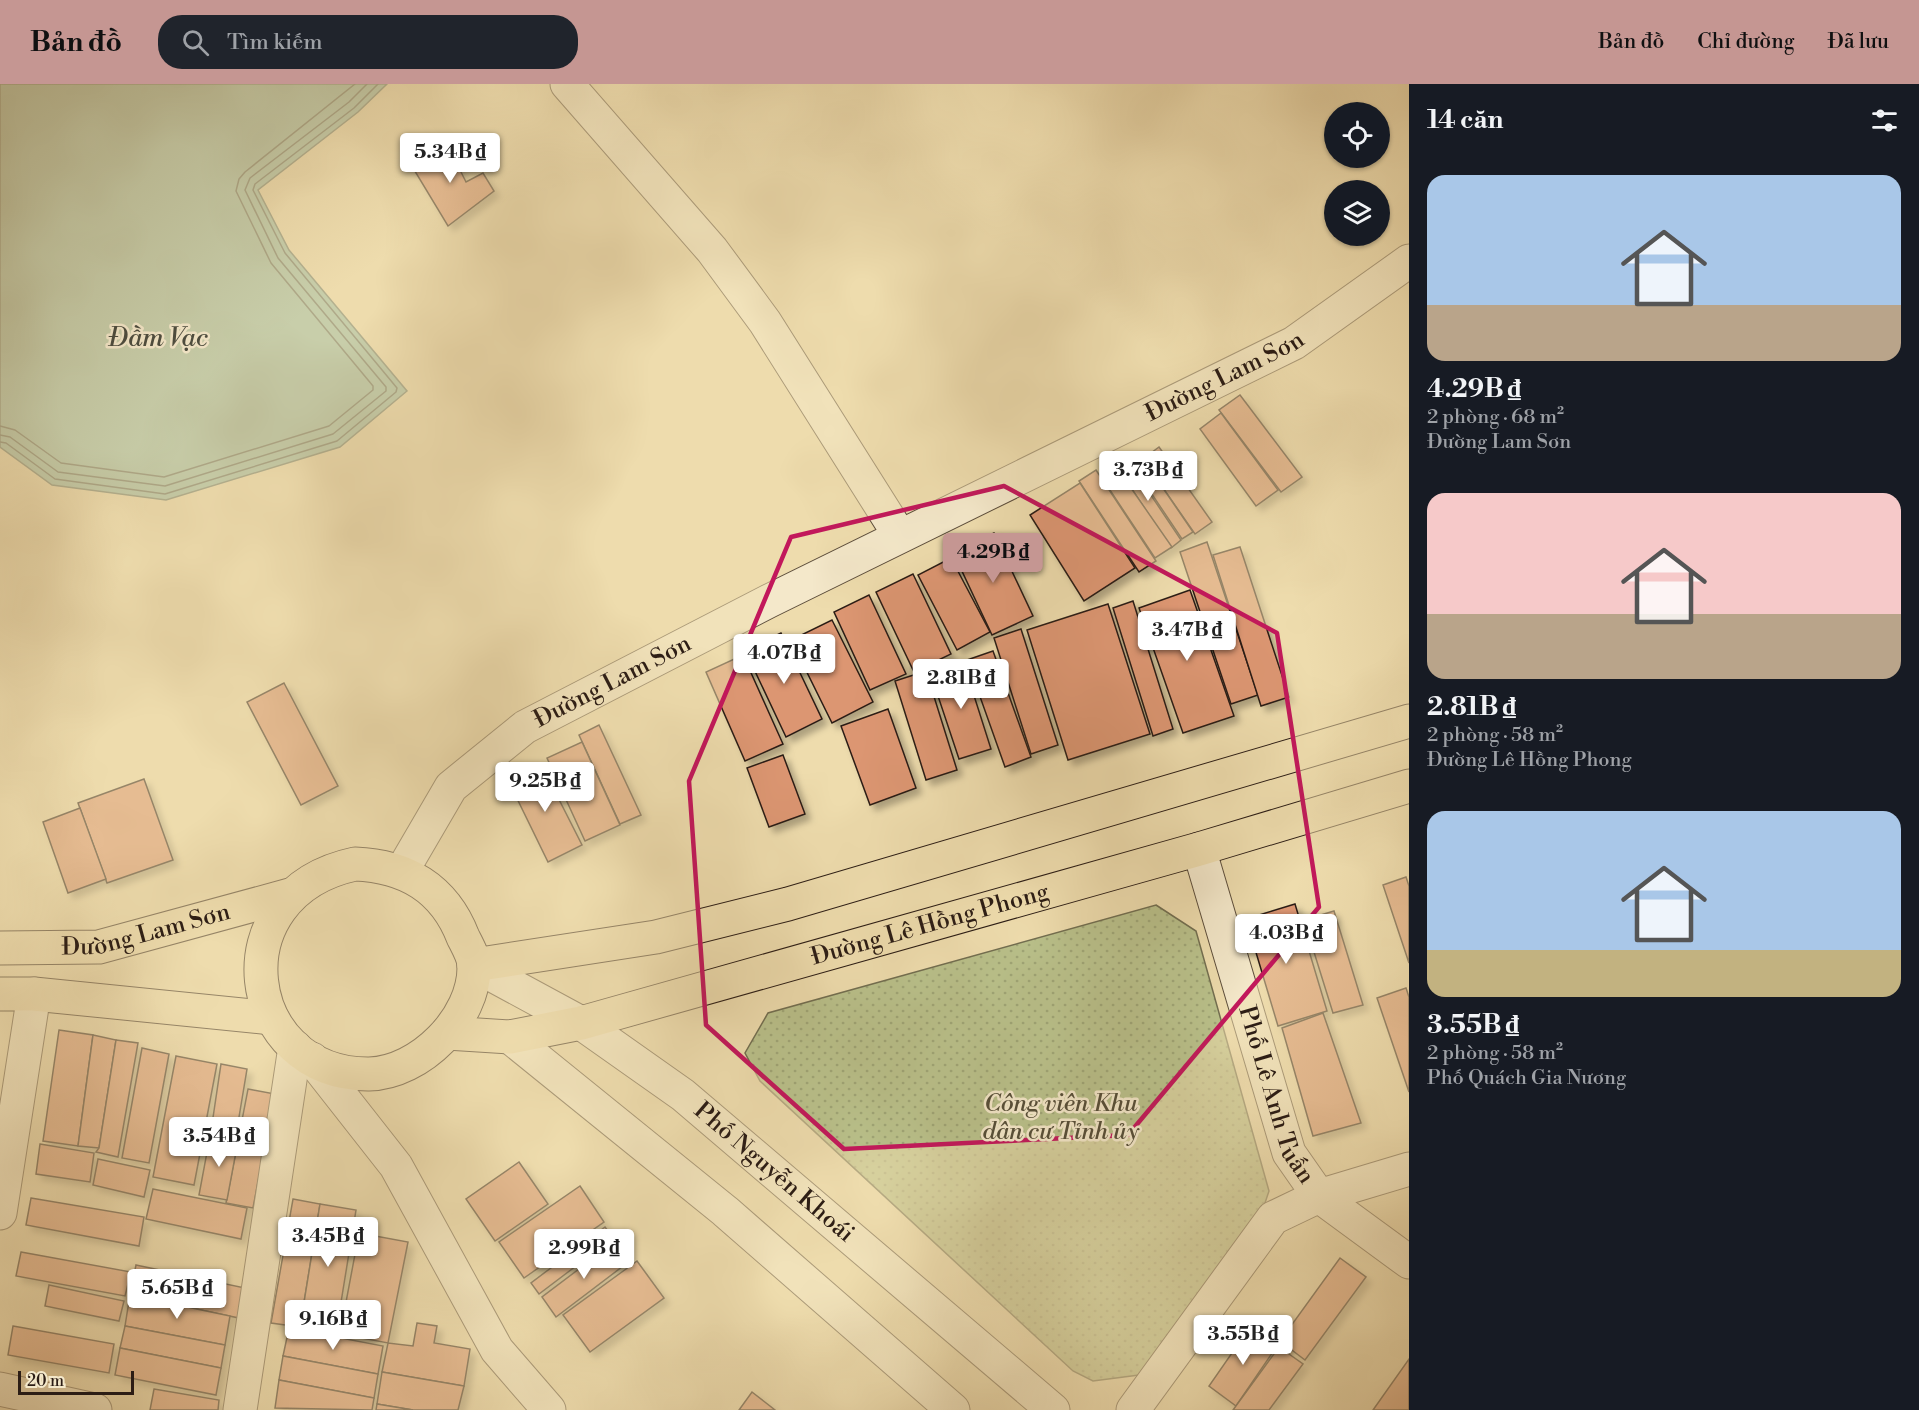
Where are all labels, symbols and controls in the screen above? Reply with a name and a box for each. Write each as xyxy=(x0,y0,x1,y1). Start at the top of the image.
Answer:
search box xyxy=(158,15,578,69)
text: Bản đồ xyxy=(30,25,122,60)
icon: search xyxy=(179,26,212,59)
text: Tìm kiếm xyxy=(227,29,323,56)
text: Bản đồ xyxy=(1598,29,1664,55)
text: Chỉ đường xyxy=(1697,29,1795,55)
text: Đã lưu xyxy=(1828,29,1889,55)
map controls xyxy=(1324,102,1390,246)
button: locate xyxy=(1324,102,1390,168)
text: 14 căn xyxy=(1427,104,1503,136)
icon: filters xyxy=(1868,104,1901,137)
pin: 5.34B ₫ xyxy=(395,133,505,184)
text: 5.34B ₫ xyxy=(414,140,486,165)
button: layers xyxy=(1324,180,1390,246)
icon: home xyxy=(1610,214,1718,322)
water label: Đầm Vạc xyxy=(107,322,208,354)
street label: Đường Lam Sơn xyxy=(1140,325,1310,429)
text: 4.29B ₫ xyxy=(1427,373,1521,405)
text: 2 phòng · 68 m² xyxy=(1427,405,1564,430)
text: Đường Lam Sơn xyxy=(1427,430,1571,455)
pin: 3.73B ₫ xyxy=(1093,451,1203,502)
text: 3.73B ₫ xyxy=(1113,458,1183,483)
icon: home xyxy=(1610,532,1718,640)
pin: 4.29B ₫ xyxy=(938,533,1048,584)
text: 4.29B ₫ xyxy=(957,540,1029,565)
pin: 3.47B ₫ xyxy=(1132,611,1242,662)
text: 3.47B ₫ xyxy=(1152,618,1222,643)
street label: Đường Lam Sơn xyxy=(529,629,696,735)
pin: 4.07B ₫ xyxy=(729,634,839,685)
text: 4.07B ₫ xyxy=(747,641,821,666)
pin: 2.81B ₫ xyxy=(906,659,1016,710)
text: 2.81B ₫ xyxy=(927,666,995,691)
text: 2.81B ₫ xyxy=(1427,691,1516,723)
text: 2 phòng · 58 m² xyxy=(1427,723,1563,748)
text: Đường Lê Hồng Phong xyxy=(1427,748,1632,773)
pin: 9.25B ₫ xyxy=(490,762,600,813)
text: 9.25B ₫ xyxy=(509,769,581,794)
icon: home xyxy=(1610,850,1718,958)
street label: Đường Lê Hồng Phong xyxy=(808,877,1053,973)
street label: Đường Lam Sơn xyxy=(61,897,234,963)
pin: 4.03B ₫ xyxy=(1231,914,1341,965)
text: 4.03B ₫ xyxy=(1249,921,1323,946)
street label: Phố Lê Anh Tuấn xyxy=(1231,1002,1321,1190)
text: 3.55B ₫ xyxy=(1427,1009,1519,1041)
text: 2 phòng · 58 m² xyxy=(1427,1041,1563,1066)
text: Phố Quách Gia Nương xyxy=(1427,1066,1626,1091)
park label: Công viên Khu dân cư Tỉnh ủy xyxy=(983,1089,1140,1147)
street label: Phố Nguyễn Khoái xyxy=(688,1096,860,1249)
pin: 3.54B ₫ xyxy=(164,1117,274,1168)
text: 3.54B ₫ xyxy=(183,1124,255,1149)
pin: 3.45B ₫ xyxy=(273,1217,383,1268)
text: 3.45B ₫ xyxy=(292,1224,364,1249)
pin: 2.99B ₫ xyxy=(529,1229,639,1280)
text: 2.99B ₫ xyxy=(548,1236,620,1261)
pin: 5.65B ₫ xyxy=(122,1269,232,1320)
text: 5.65B ₫ xyxy=(141,1276,213,1301)
pin: 9.16B ₫ xyxy=(278,1300,388,1351)
text: 9.16B ₫ xyxy=(299,1307,367,1332)
pin: 3.55B ₫ xyxy=(1188,1315,1298,1366)
text: 3.55B ₫ xyxy=(1208,1322,1278,1347)
scale bar xyxy=(18,1368,134,1396)
text: 20 m xyxy=(27,1371,64,1391)

